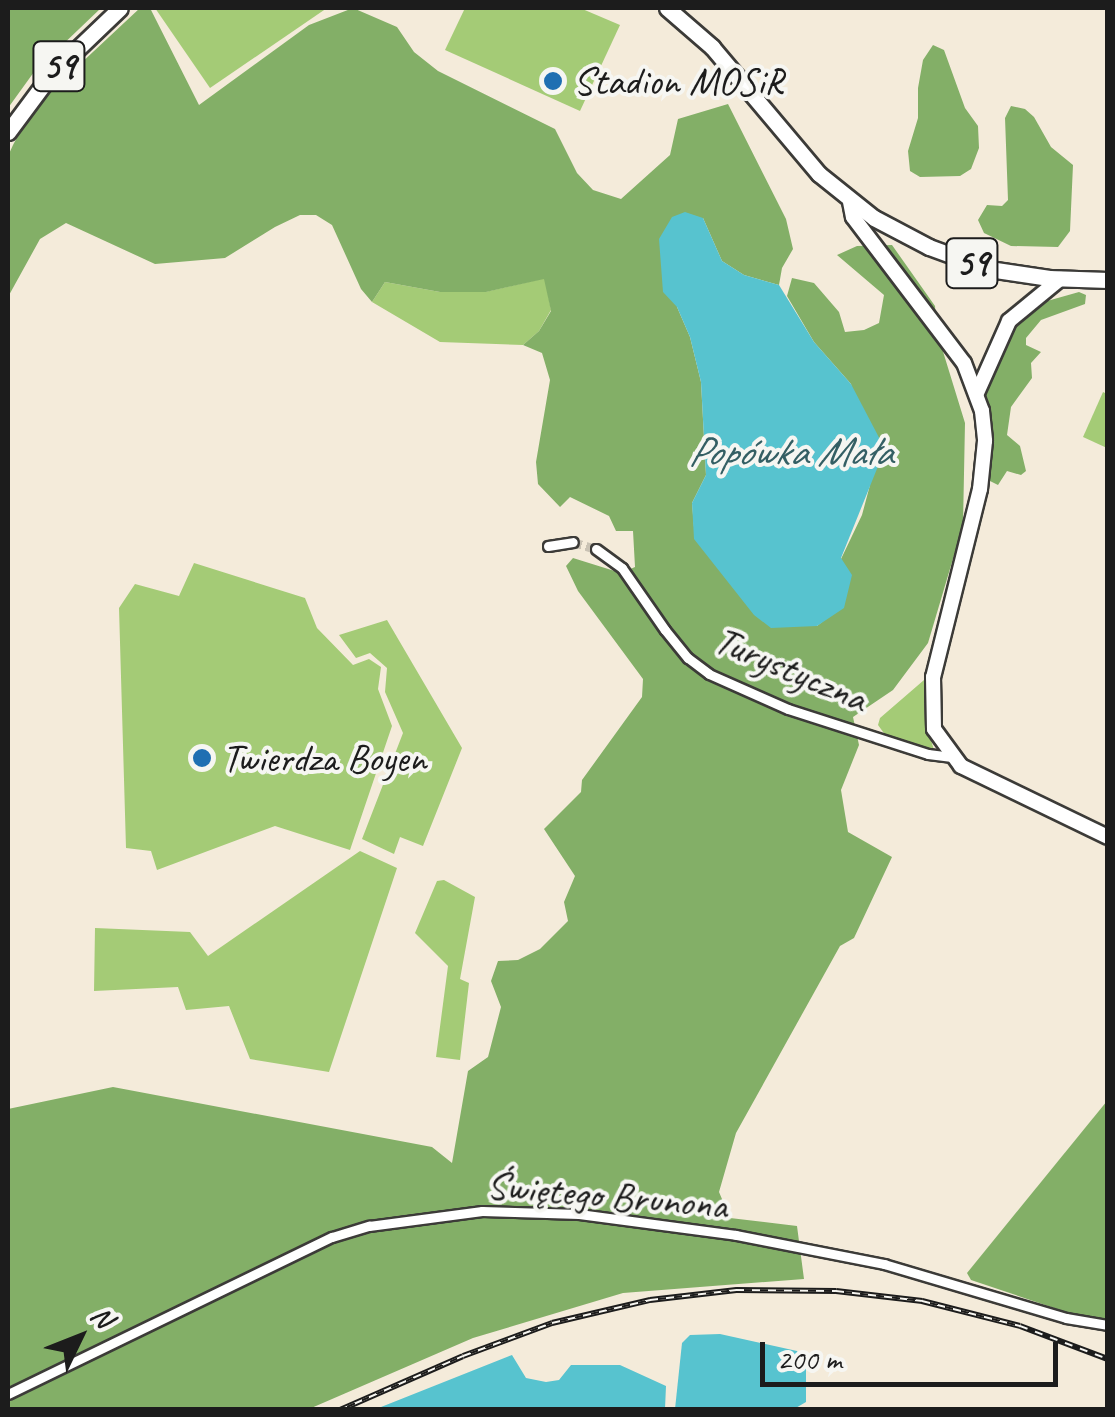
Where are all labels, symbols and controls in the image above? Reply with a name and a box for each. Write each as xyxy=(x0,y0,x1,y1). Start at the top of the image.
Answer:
road number: 59 xyxy=(32,33,86,99)
place label: Stadion MOSiR xyxy=(573,57,784,105)
marker: Stadion MOSiR xyxy=(542,70,564,92)
road number: 59 xyxy=(944,230,1000,296)
water label: Popówka Mała xyxy=(687,427,893,477)
street label: Turystyczna xyxy=(707,615,875,723)
place label: Twierdza Boyen xyxy=(222,734,426,782)
marker: Twierdza Boyen xyxy=(191,747,213,769)
street label: Świętego Brunona xyxy=(484,1161,730,1229)
north arrow xyxy=(30,1287,130,1387)
text: N xyxy=(84,1298,121,1334)
scale bar xyxy=(765,1322,1062,1384)
text: 200 m xyxy=(777,1340,842,1378)

